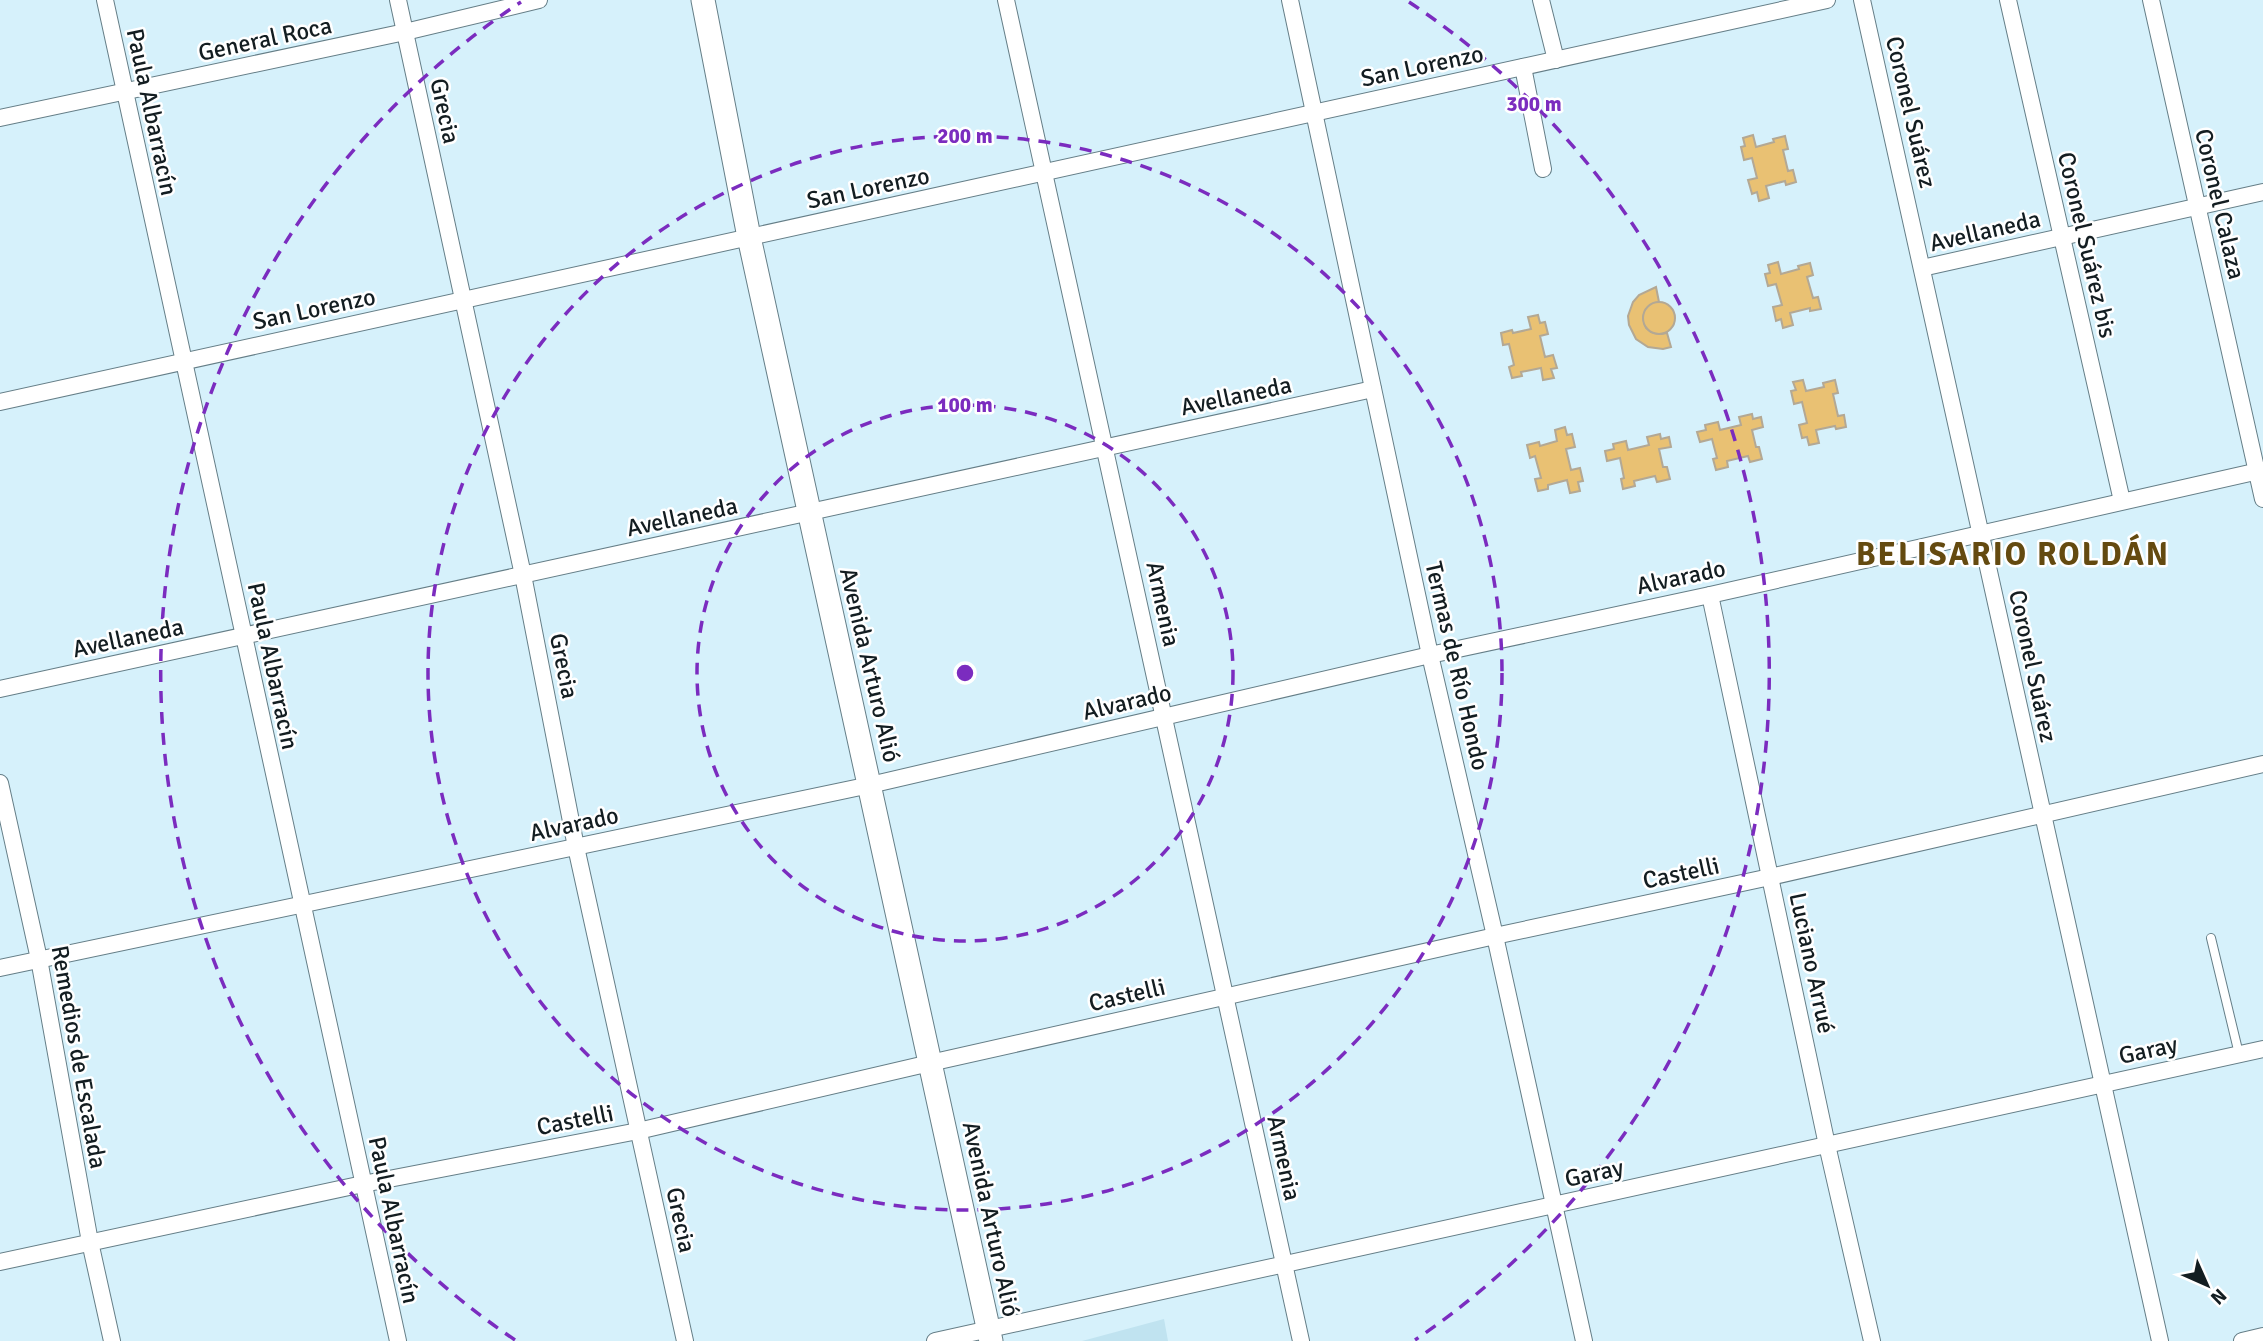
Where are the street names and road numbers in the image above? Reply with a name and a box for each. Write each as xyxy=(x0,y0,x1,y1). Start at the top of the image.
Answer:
street label: General Roca xyxy=(195,10,335,68)
street label: Paula Albarracín xyxy=(120,26,184,198)
street label: Coronel Suárez xyxy=(1879,33,1943,191)
street label: San Lorenzo xyxy=(1358,38,1486,94)
street label: Grecia xyxy=(423,76,467,146)
street label: Coronel Calaza xyxy=(2188,126,2252,282)
street label: Coronel Suárez bis xyxy=(2051,149,2123,341)
street label: San Lorenzo xyxy=(804,160,932,216)
street label: Avellaneda xyxy=(1927,204,2043,258)
street label: San Lorenzo xyxy=(250,281,378,337)
street label: Avellaneda xyxy=(1178,370,1294,422)
street label: Avellaneda xyxy=(624,491,740,543)
street label: Alvarado xyxy=(1634,553,1728,601)
street label: Armenia xyxy=(1139,559,1187,649)
street label: Termas de Río Hondo xyxy=(1418,559,1496,773)
street label: Avenida Arturo Alió xyxy=(833,565,907,765)
street label: Paula Albarracín xyxy=(241,580,305,752)
street label: Coronel Suárez xyxy=(2002,587,2064,745)
street label: Avellaneda xyxy=(70,612,186,664)
street label: Grecia xyxy=(543,631,585,701)
street label: Alvarado xyxy=(1080,677,1174,727)
street label: Alvarado xyxy=(527,800,621,848)
street label: Castelli xyxy=(1640,850,1722,896)
street label: Luciano Arrué xyxy=(1782,890,1842,1036)
street label: Remedios de Escalada xyxy=(45,943,113,1171)
street label: Castelli xyxy=(1086,972,1168,1018)
street label: Garay xyxy=(2116,1029,2180,1071)
street label: Castelli xyxy=(534,1098,616,1142)
street label: Armenia xyxy=(1260,1113,1308,1203)
street label: Avenida Arturo Alió xyxy=(956,1119,1026,1319)
street label: Paula Albarracín xyxy=(362,1134,426,1306)
street label: Garay xyxy=(1562,1152,1626,1194)
street label: Grecia xyxy=(659,1185,703,1255)

